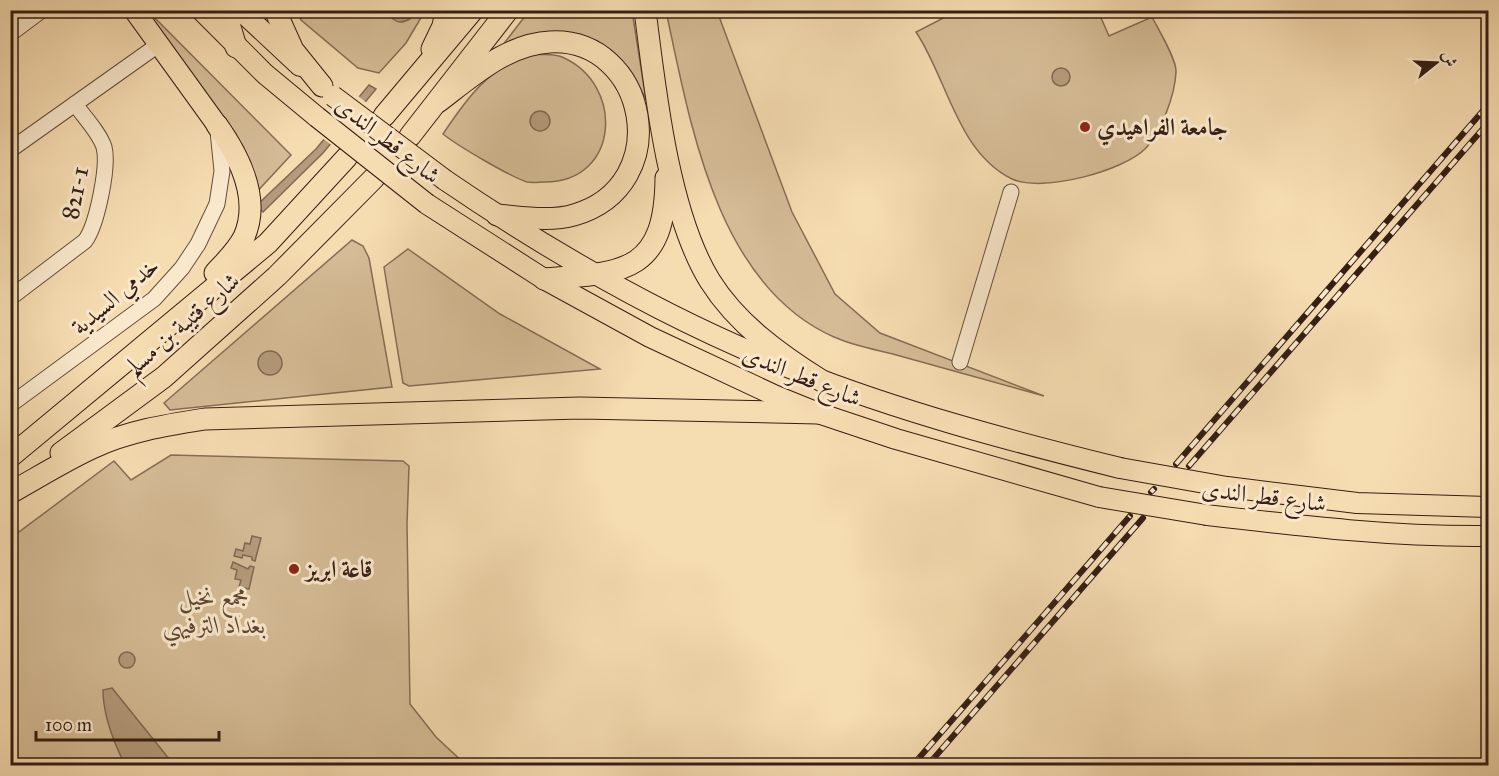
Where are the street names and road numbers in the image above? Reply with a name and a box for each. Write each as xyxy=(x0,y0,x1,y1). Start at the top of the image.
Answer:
street label: شارع قطر الندى xyxy=(326,90,447,194)
street label: 821-1 xyxy=(55,164,95,222)
street label: خدمي السيدية xyxy=(65,251,168,344)
street label: شارع قتيبة بن مسلم xyxy=(118,266,252,389)
street label: شارع قطر الندى xyxy=(736,339,866,418)
street label: شارع قطر الندى xyxy=(1199,473,1328,523)

